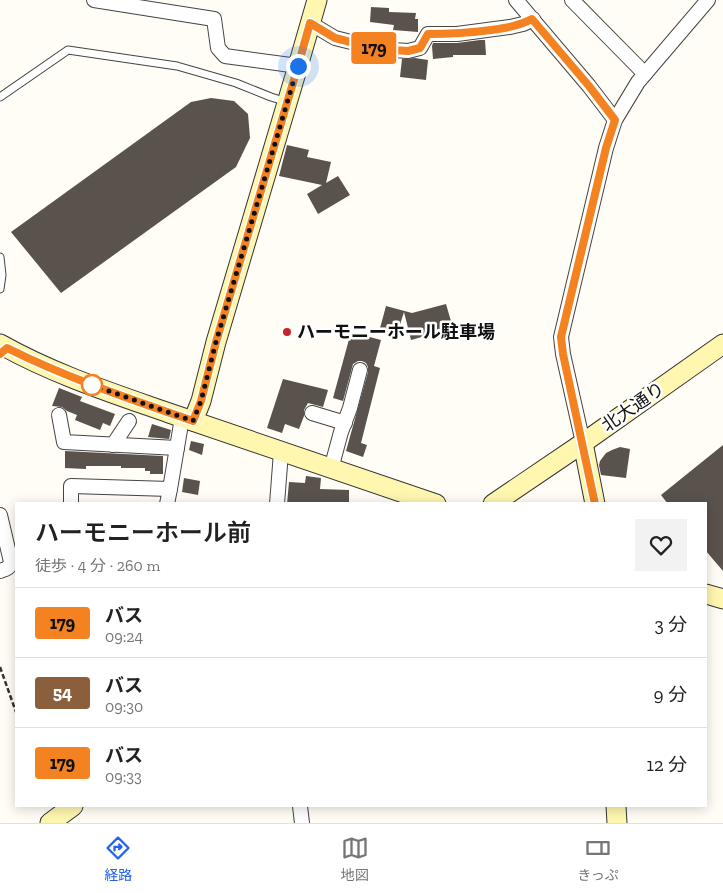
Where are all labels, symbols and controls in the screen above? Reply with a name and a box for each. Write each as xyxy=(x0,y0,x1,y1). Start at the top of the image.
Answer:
line badge: 179 xyxy=(345,32,403,64)
text: 179 xyxy=(361,37,387,59)
your location xyxy=(286,54,311,79)
place label: ハーモニーホール駐車場 xyxy=(297,321,495,343)
marker: ハーモニーホール駐車場 xyxy=(281,326,293,338)
unlabelled marker xyxy=(81,374,103,396)
street label: 北大通り xyxy=(597,377,669,437)
text: ハーモニーホール前 xyxy=(35,518,251,547)
button: heart xyxy=(635,519,687,571)
text: 徒歩 · 4 分 · 260 m xyxy=(35,556,160,575)
text: バス xyxy=(105,604,143,627)
text: 179 xyxy=(50,612,75,634)
text: 3 分 xyxy=(654,613,687,636)
text: 09:24 xyxy=(105,627,143,646)
text: バス xyxy=(105,674,143,697)
text: 54 xyxy=(53,682,72,704)
text: 9 分 xyxy=(654,683,687,706)
text: 09:30 xyxy=(105,697,143,716)
text: バス xyxy=(105,744,143,767)
text: 179 xyxy=(50,752,75,774)
text: 12 分 xyxy=(647,753,687,776)
text: 09:33 xyxy=(105,767,142,786)
tab: 経路 xyxy=(104,834,132,884)
tab: 地図 xyxy=(341,834,369,884)
tab: きっぷ xyxy=(577,834,619,884)

